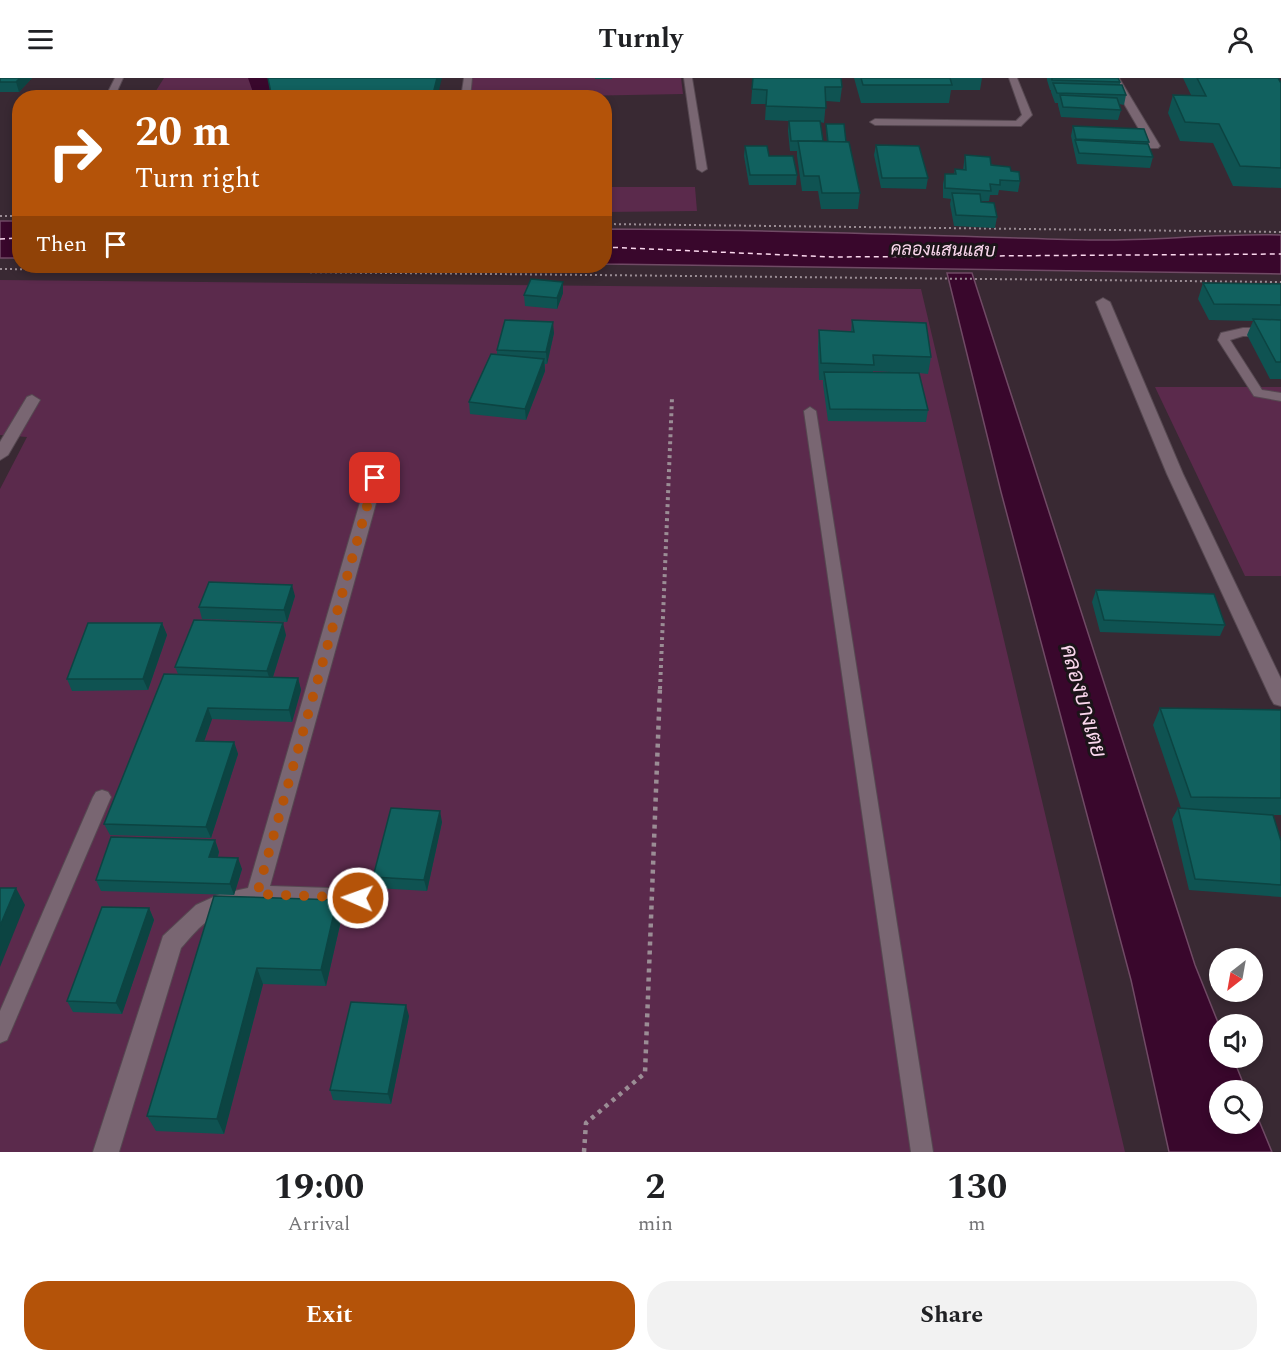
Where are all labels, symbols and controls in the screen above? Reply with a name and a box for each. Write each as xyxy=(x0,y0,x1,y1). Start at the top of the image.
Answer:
text: Turnly xyxy=(598,18,683,60)
icon: menu xyxy=(24,23,57,56)
icon: person xyxy=(1224,23,1257,56)
text: 20 m xyxy=(135,101,230,164)
icon: right xyxy=(36,114,114,192)
text: Turn right xyxy=(135,158,260,200)
text: Then xyxy=(36,228,87,261)
icon: arrive xyxy=(99,228,132,261)
water label: คลองแสนแสบ xyxy=(890,236,996,264)
pin xyxy=(349,452,400,503)
icon: arrive xyxy=(358,461,391,494)
water label: คลองบางเตย xyxy=(1051,640,1115,762)
position arrow xyxy=(326,866,390,930)
north arrow xyxy=(1209,948,1263,1002)
map controls xyxy=(1209,948,1263,1134)
button: sound xyxy=(1209,1014,1263,1068)
button: search xyxy=(1209,1080,1263,1134)
text: 19:00 xyxy=(274,1160,364,1215)
text: 2 xyxy=(645,1160,666,1215)
text: 130 xyxy=(947,1160,1007,1215)
text: Arrival xyxy=(288,1209,350,1239)
text: min xyxy=(638,1209,673,1239)
text: m xyxy=(968,1209,986,1239)
button: Exit xyxy=(24,1281,635,1350)
button: Share xyxy=(647,1281,1257,1350)

